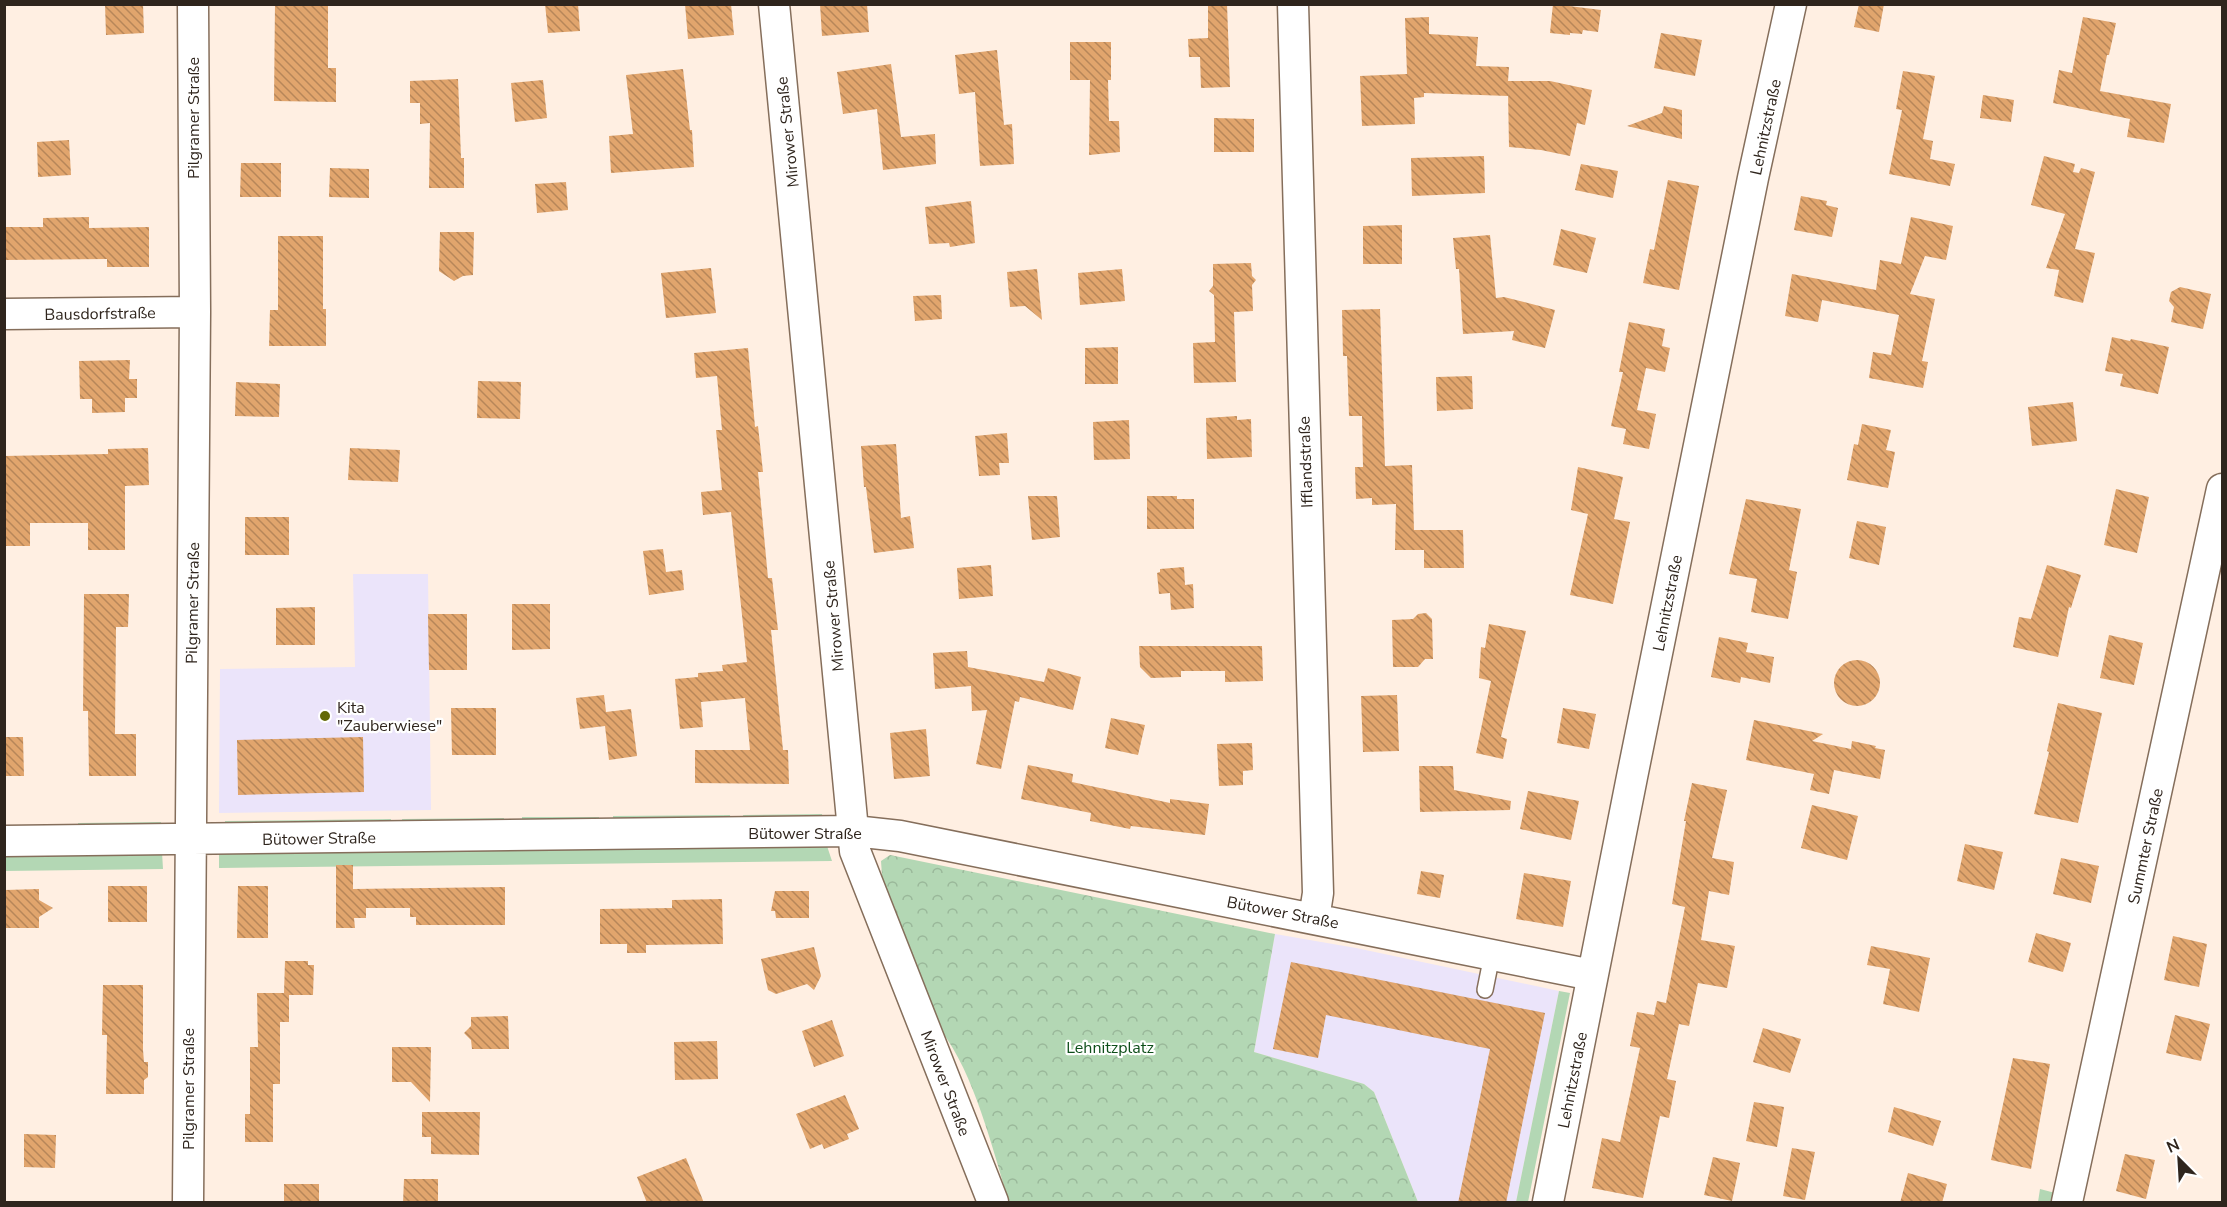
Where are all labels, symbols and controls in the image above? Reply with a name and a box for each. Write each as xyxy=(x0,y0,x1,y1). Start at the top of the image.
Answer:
street label: Pilgramer Straße xyxy=(183,57,205,179)
street label: Mirower Straße xyxy=(771,75,805,188)
street label: Lehnitzstraße xyxy=(1745,77,1787,177)
street label: Bausdorfstraße xyxy=(44,302,156,326)
street label: Ifflandstraße xyxy=(1293,416,1319,508)
street label: Pilgramer Straße xyxy=(181,542,205,664)
street label: Lehnitzstraße xyxy=(1648,553,1688,653)
street label: Mirower Straße xyxy=(818,559,850,672)
place label: Kita "Zauberwiese" xyxy=(337,697,442,737)
marker: Kita "Zauberwiese" xyxy=(318,709,332,723)
street label: Summter Straße xyxy=(2123,786,2169,906)
street label: Bütower Straße xyxy=(748,823,862,845)
street label: Bütower Straße xyxy=(262,827,376,851)
street label: Bütower Straße xyxy=(1225,891,1341,935)
street label: Mirower Straße xyxy=(915,1027,975,1139)
street label: Pilgramer Straße xyxy=(178,1028,200,1150)
street label: Lehnitzstraße xyxy=(1553,1030,1593,1130)
park label: Lehnitzplatz xyxy=(1066,1037,1154,1059)
north arrow xyxy=(2149,1129,2209,1189)
text: N xyxy=(2163,1134,2183,1159)

